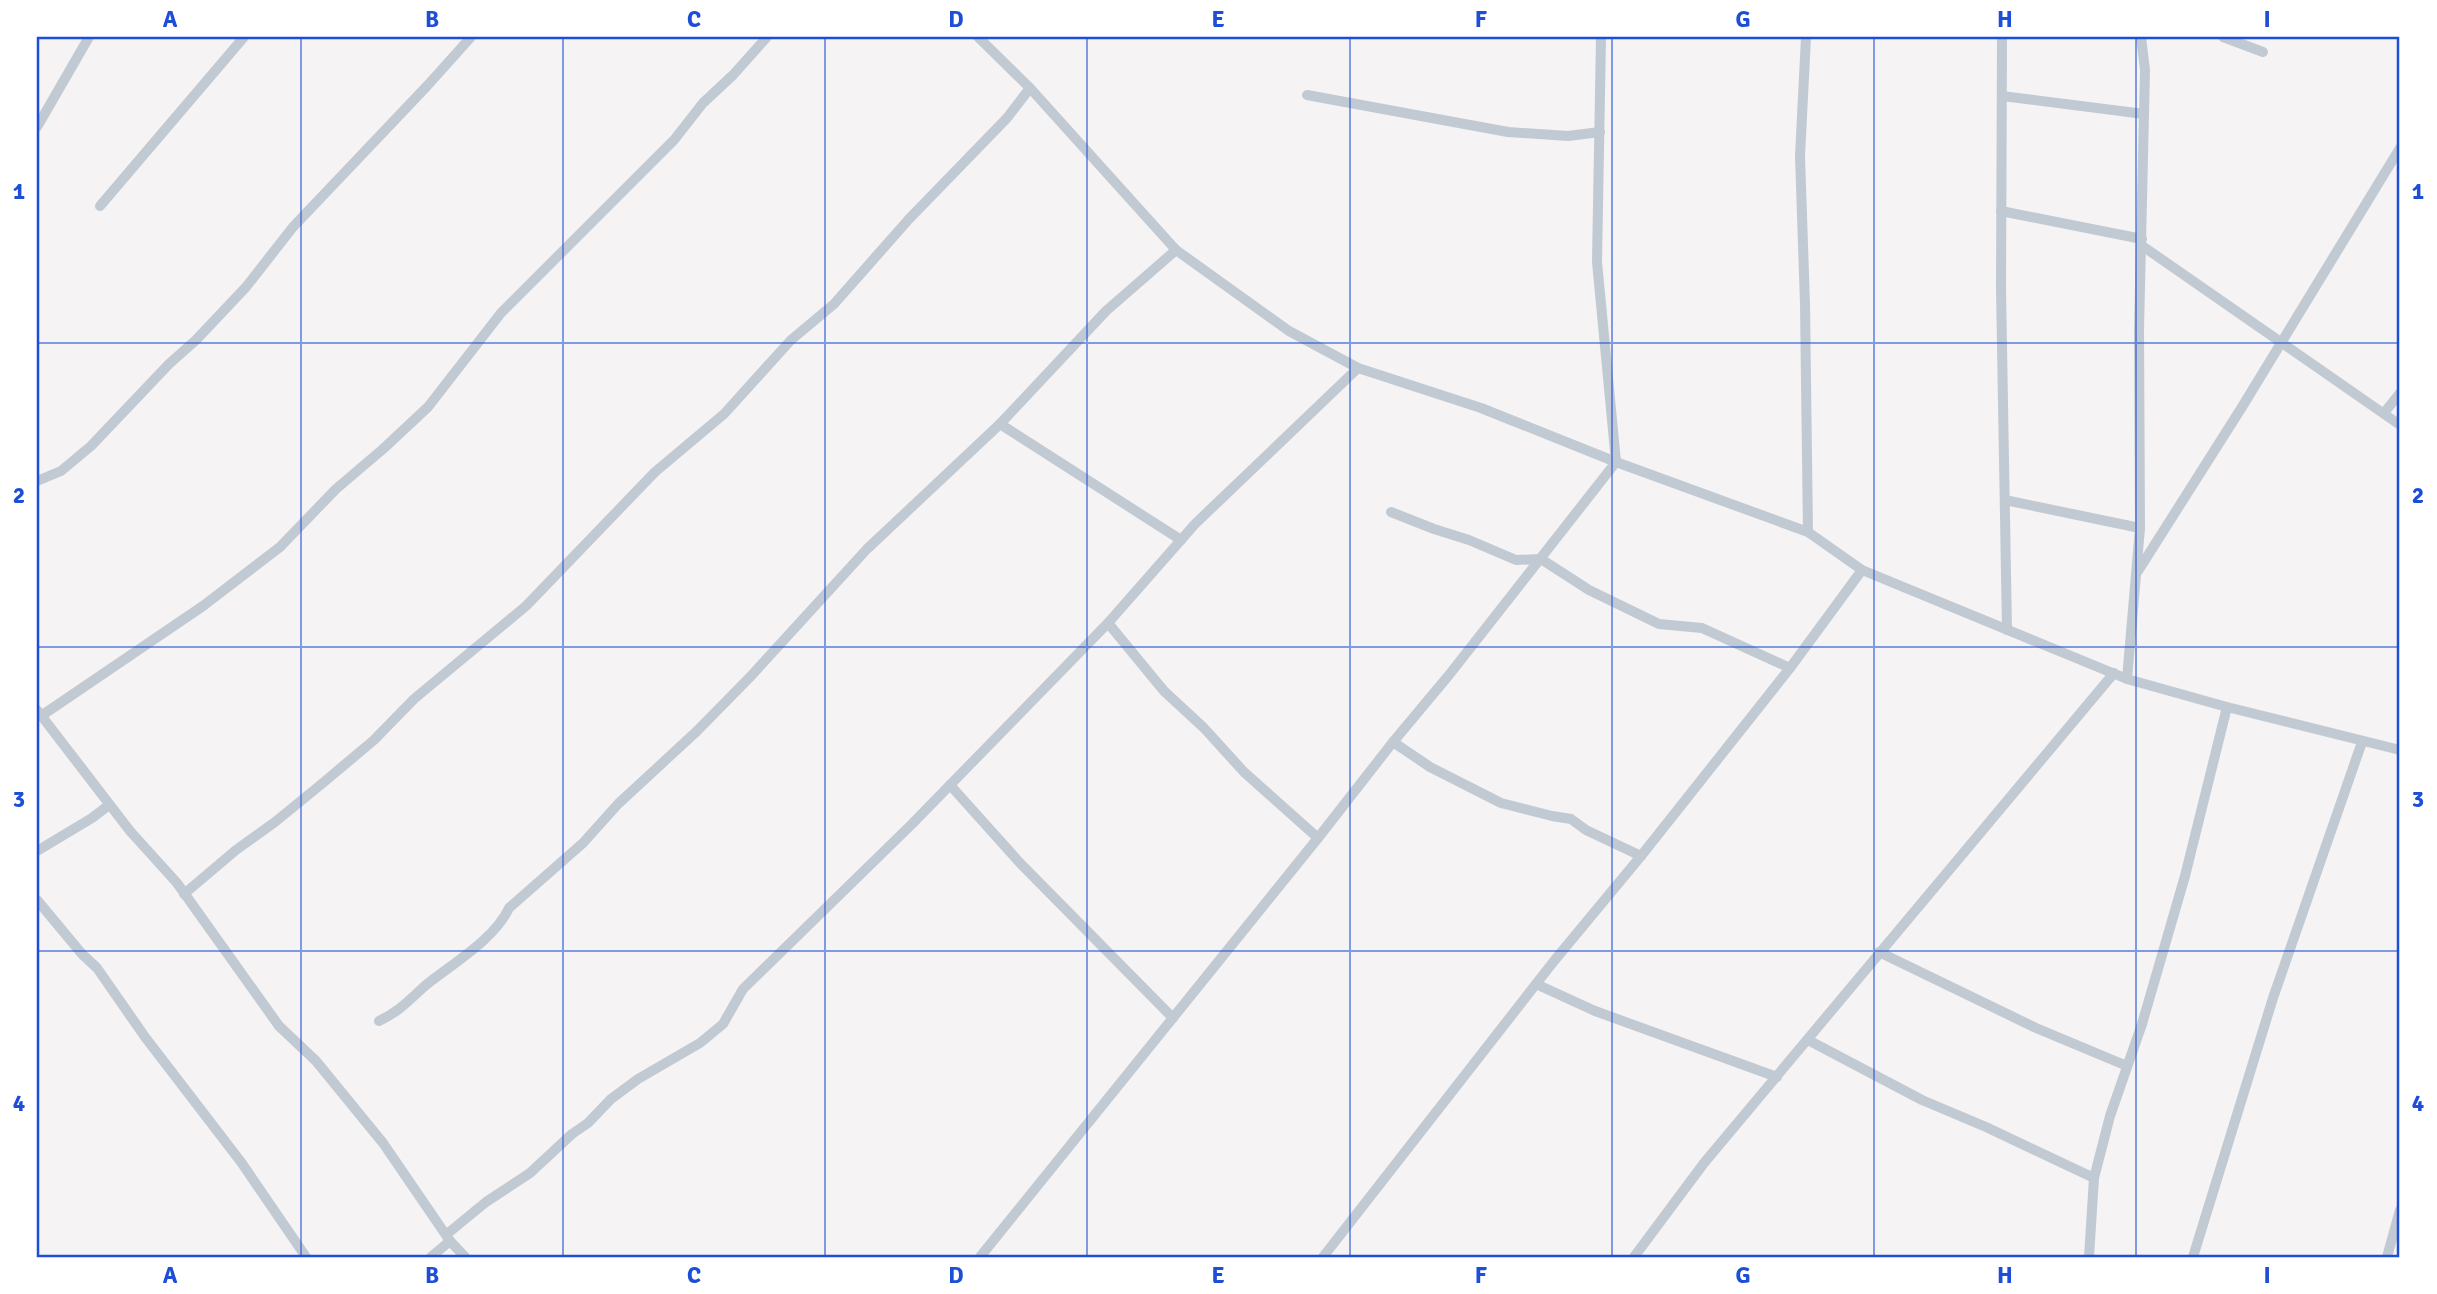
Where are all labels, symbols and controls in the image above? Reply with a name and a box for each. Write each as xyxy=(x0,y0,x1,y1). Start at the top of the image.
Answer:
text: A xyxy=(163,5,178,34)
text: B xyxy=(425,5,439,34)
text: C xyxy=(687,5,701,34)
text: D xyxy=(948,5,964,34)
text: E xyxy=(1211,5,1225,34)
text: F xyxy=(1475,5,1487,34)
text: G xyxy=(1735,5,1751,34)
text: H xyxy=(1997,5,2013,34)
text: I xyxy=(2263,5,2271,34)
text: 1 xyxy=(13,177,25,206)
text: 1 xyxy=(2412,177,2424,206)
text: 2 xyxy=(13,481,25,510)
text: 2 xyxy=(2412,481,2424,510)
text: 3 xyxy=(13,785,25,814)
text: 3 xyxy=(2412,785,2424,814)
text: 4 xyxy=(13,1089,25,1118)
text: 4 xyxy=(2412,1089,2424,1118)
text: A xyxy=(163,1261,178,1290)
text: B xyxy=(425,1261,439,1290)
text: C xyxy=(687,1261,701,1290)
text: D xyxy=(948,1261,964,1290)
text: E xyxy=(1211,1261,1225,1290)
text: F xyxy=(1475,1261,1487,1290)
text: G xyxy=(1735,1261,1751,1290)
text: H xyxy=(1997,1261,2013,1290)
text: I xyxy=(2263,1261,2271,1290)

